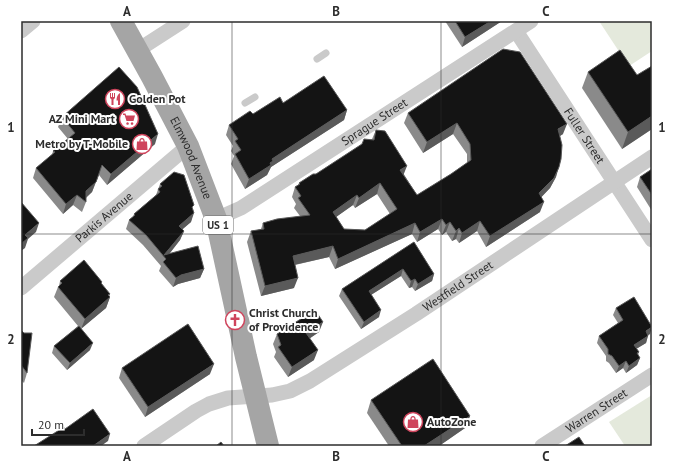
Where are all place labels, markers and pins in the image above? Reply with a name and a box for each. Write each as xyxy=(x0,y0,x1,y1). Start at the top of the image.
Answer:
restaurant icon: Golden Pot xyxy=(104,88,126,110)
place label: Golden Pot xyxy=(129,91,186,106)
supermarket icon: AZ Mini Mart xyxy=(118,108,140,130)
place label: AZ Mini Mart xyxy=(49,111,116,126)
shop icon: Metro by T-Mobile xyxy=(131,133,153,155)
place label: Metro by T-Mobile xyxy=(35,136,128,151)
place label: Christ Church of Providence xyxy=(249,305,318,334)
church icon: Christ Church of Providence xyxy=(224,309,246,331)
shop icon: AutoZone xyxy=(402,411,424,433)
place label: AutoZone xyxy=(427,414,476,429)

